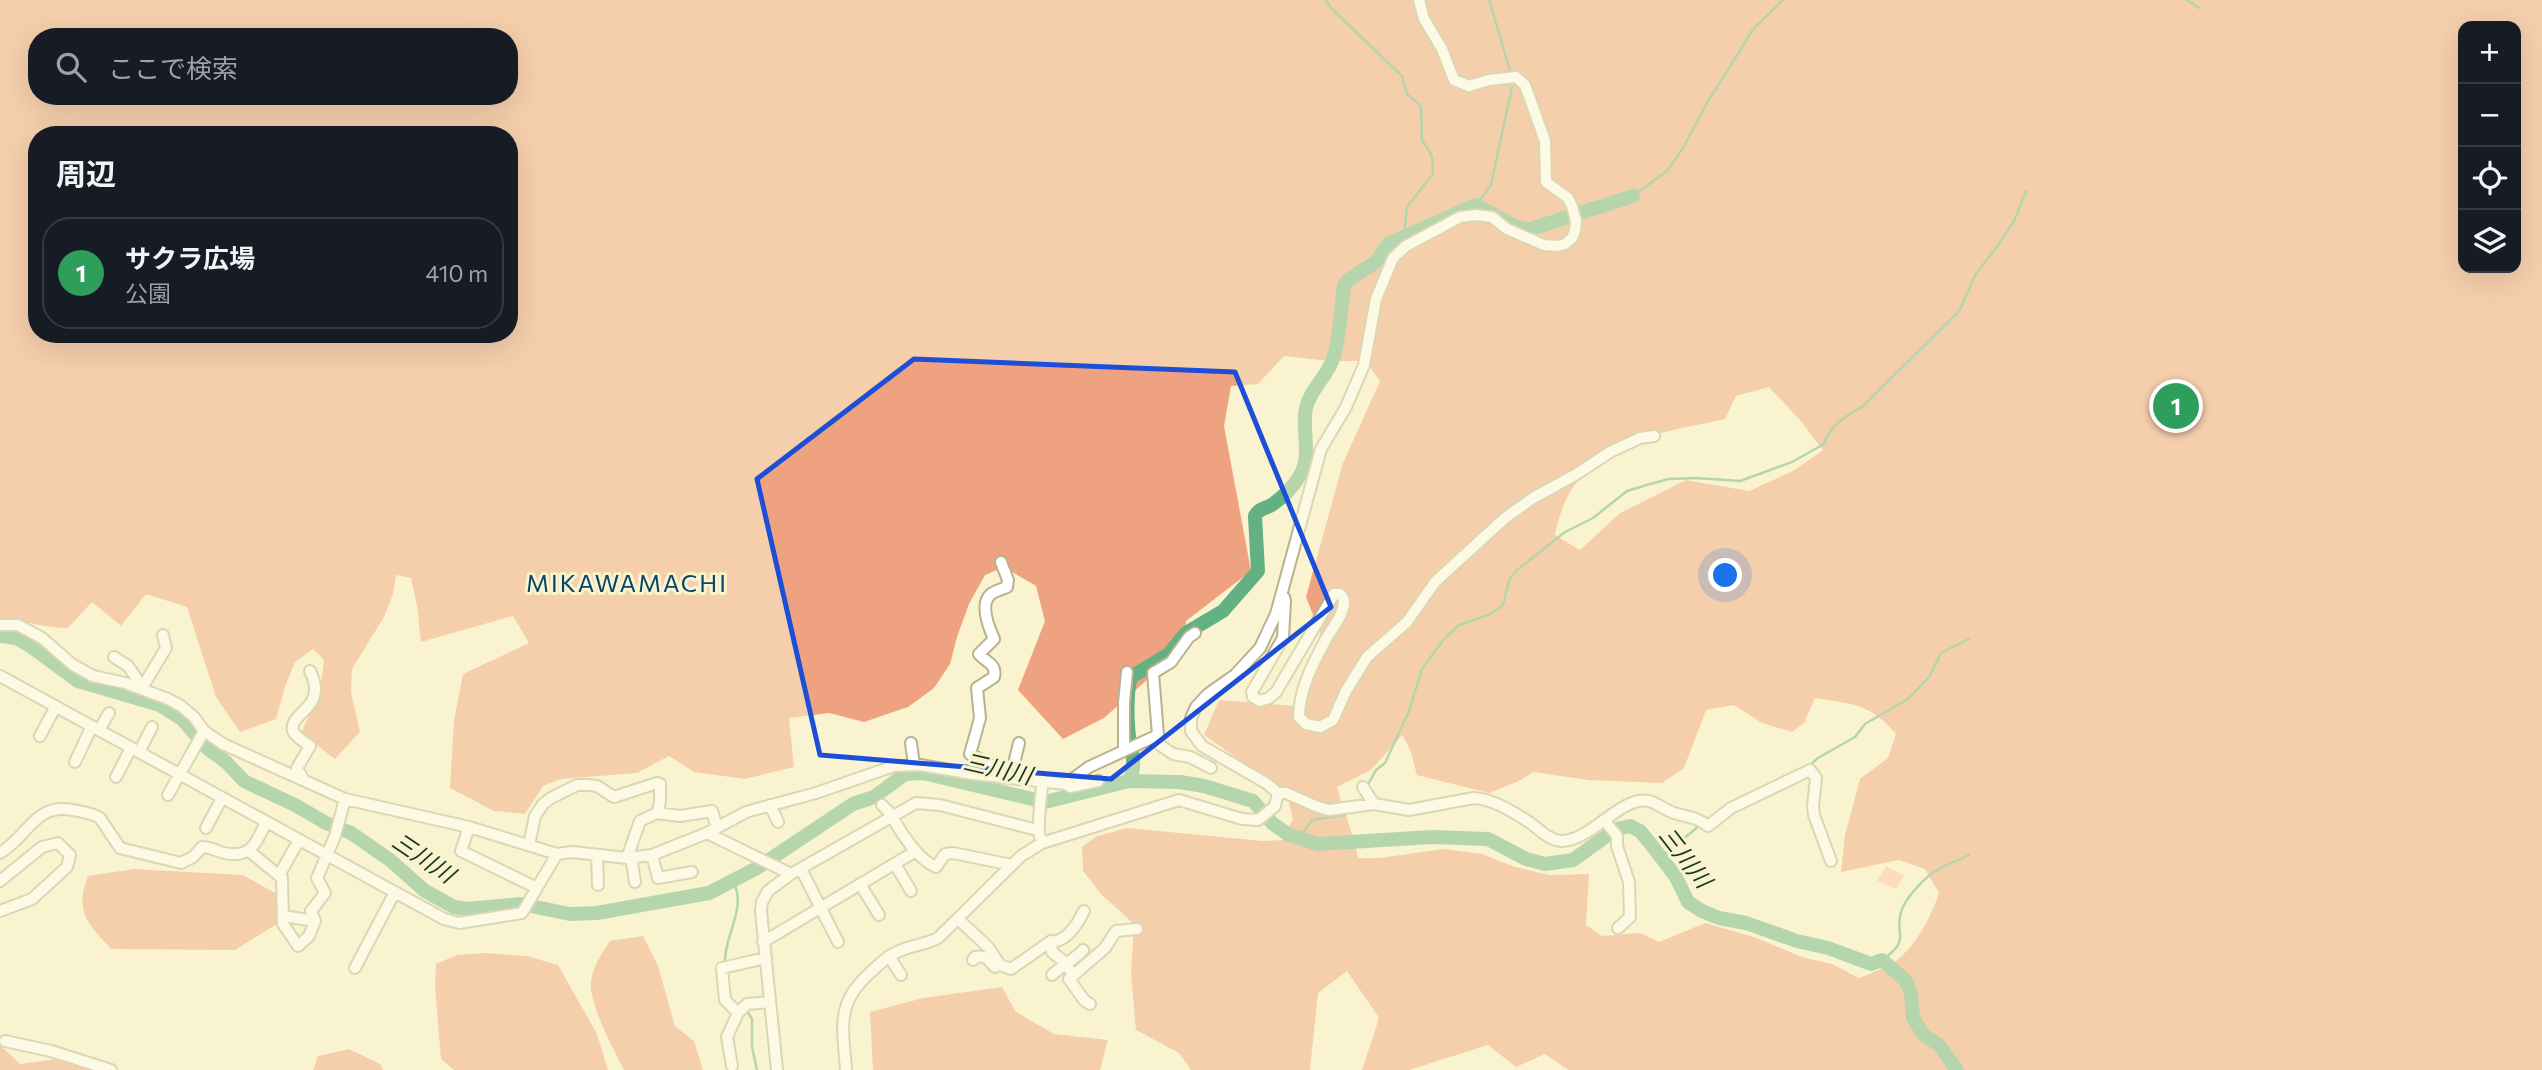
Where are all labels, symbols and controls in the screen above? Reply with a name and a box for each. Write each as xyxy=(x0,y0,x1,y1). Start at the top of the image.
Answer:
map controls xyxy=(2458,21,2521,273)
button: + xyxy=(2458,21,2521,84)
search box xyxy=(28,28,518,105)
icon: search xyxy=(52,48,90,86)
text: ここで検索 xyxy=(108,52,238,83)
button: − xyxy=(2458,84,2521,147)
button: locate xyxy=(2458,147,2521,210)
text: 周辺 xyxy=(56,154,116,191)
button: layers xyxy=(2458,210,2521,273)
text: サクラ広場 xyxy=(125,242,255,273)
text: 1 xyxy=(76,259,86,287)
text: 410 m xyxy=(426,259,488,287)
text: 公園 xyxy=(125,279,171,307)
pin: 1 xyxy=(2153,380,2199,432)
your location xyxy=(1708,558,1742,592)
district label: MIKAWAMACHI xyxy=(526,568,728,597)
water label: 三川川 xyxy=(961,747,1038,790)
water label: 三川川 xyxy=(1654,821,1720,895)
water label: 三川川 xyxy=(388,826,463,890)

